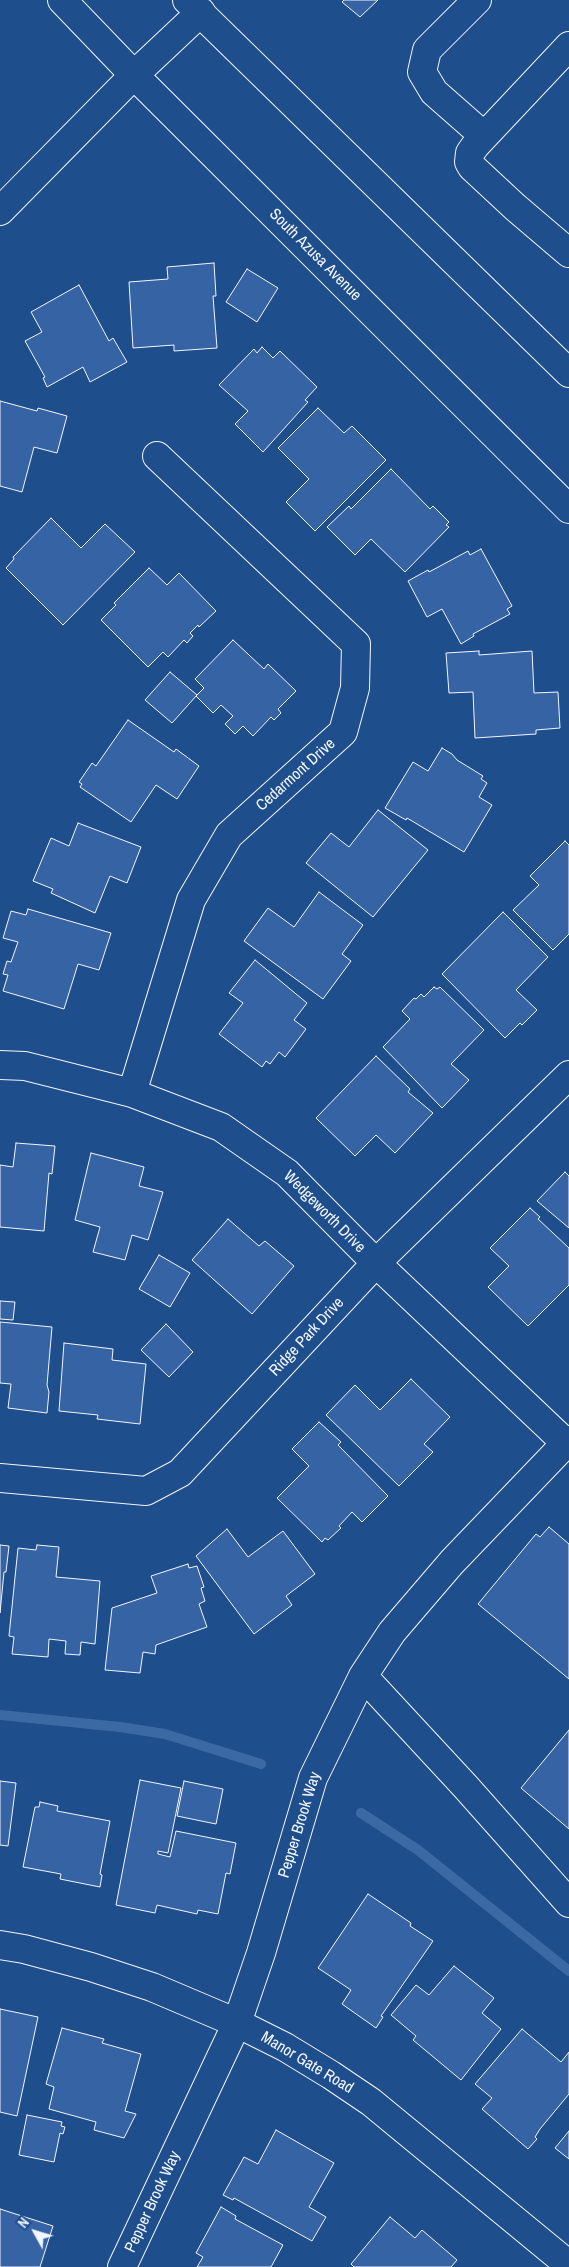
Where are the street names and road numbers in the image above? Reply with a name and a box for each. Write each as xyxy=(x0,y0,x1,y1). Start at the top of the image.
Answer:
street label: South Azusa Avenue xyxy=(265,205,365,305)
street label: Cedarmont Drive xyxy=(252,734,340,816)
street label: Wedgeworth Drive xyxy=(279,1167,369,1257)
street label: Ridge Park Drive xyxy=(266,1294,348,1380)
street label: Pepper Brook Way xyxy=(275,1770,325,1880)
street label: Manor Gate Road xyxy=(257,2028,357,2098)
street label: Pepper Brook Way xyxy=(121,2148,185,2256)

